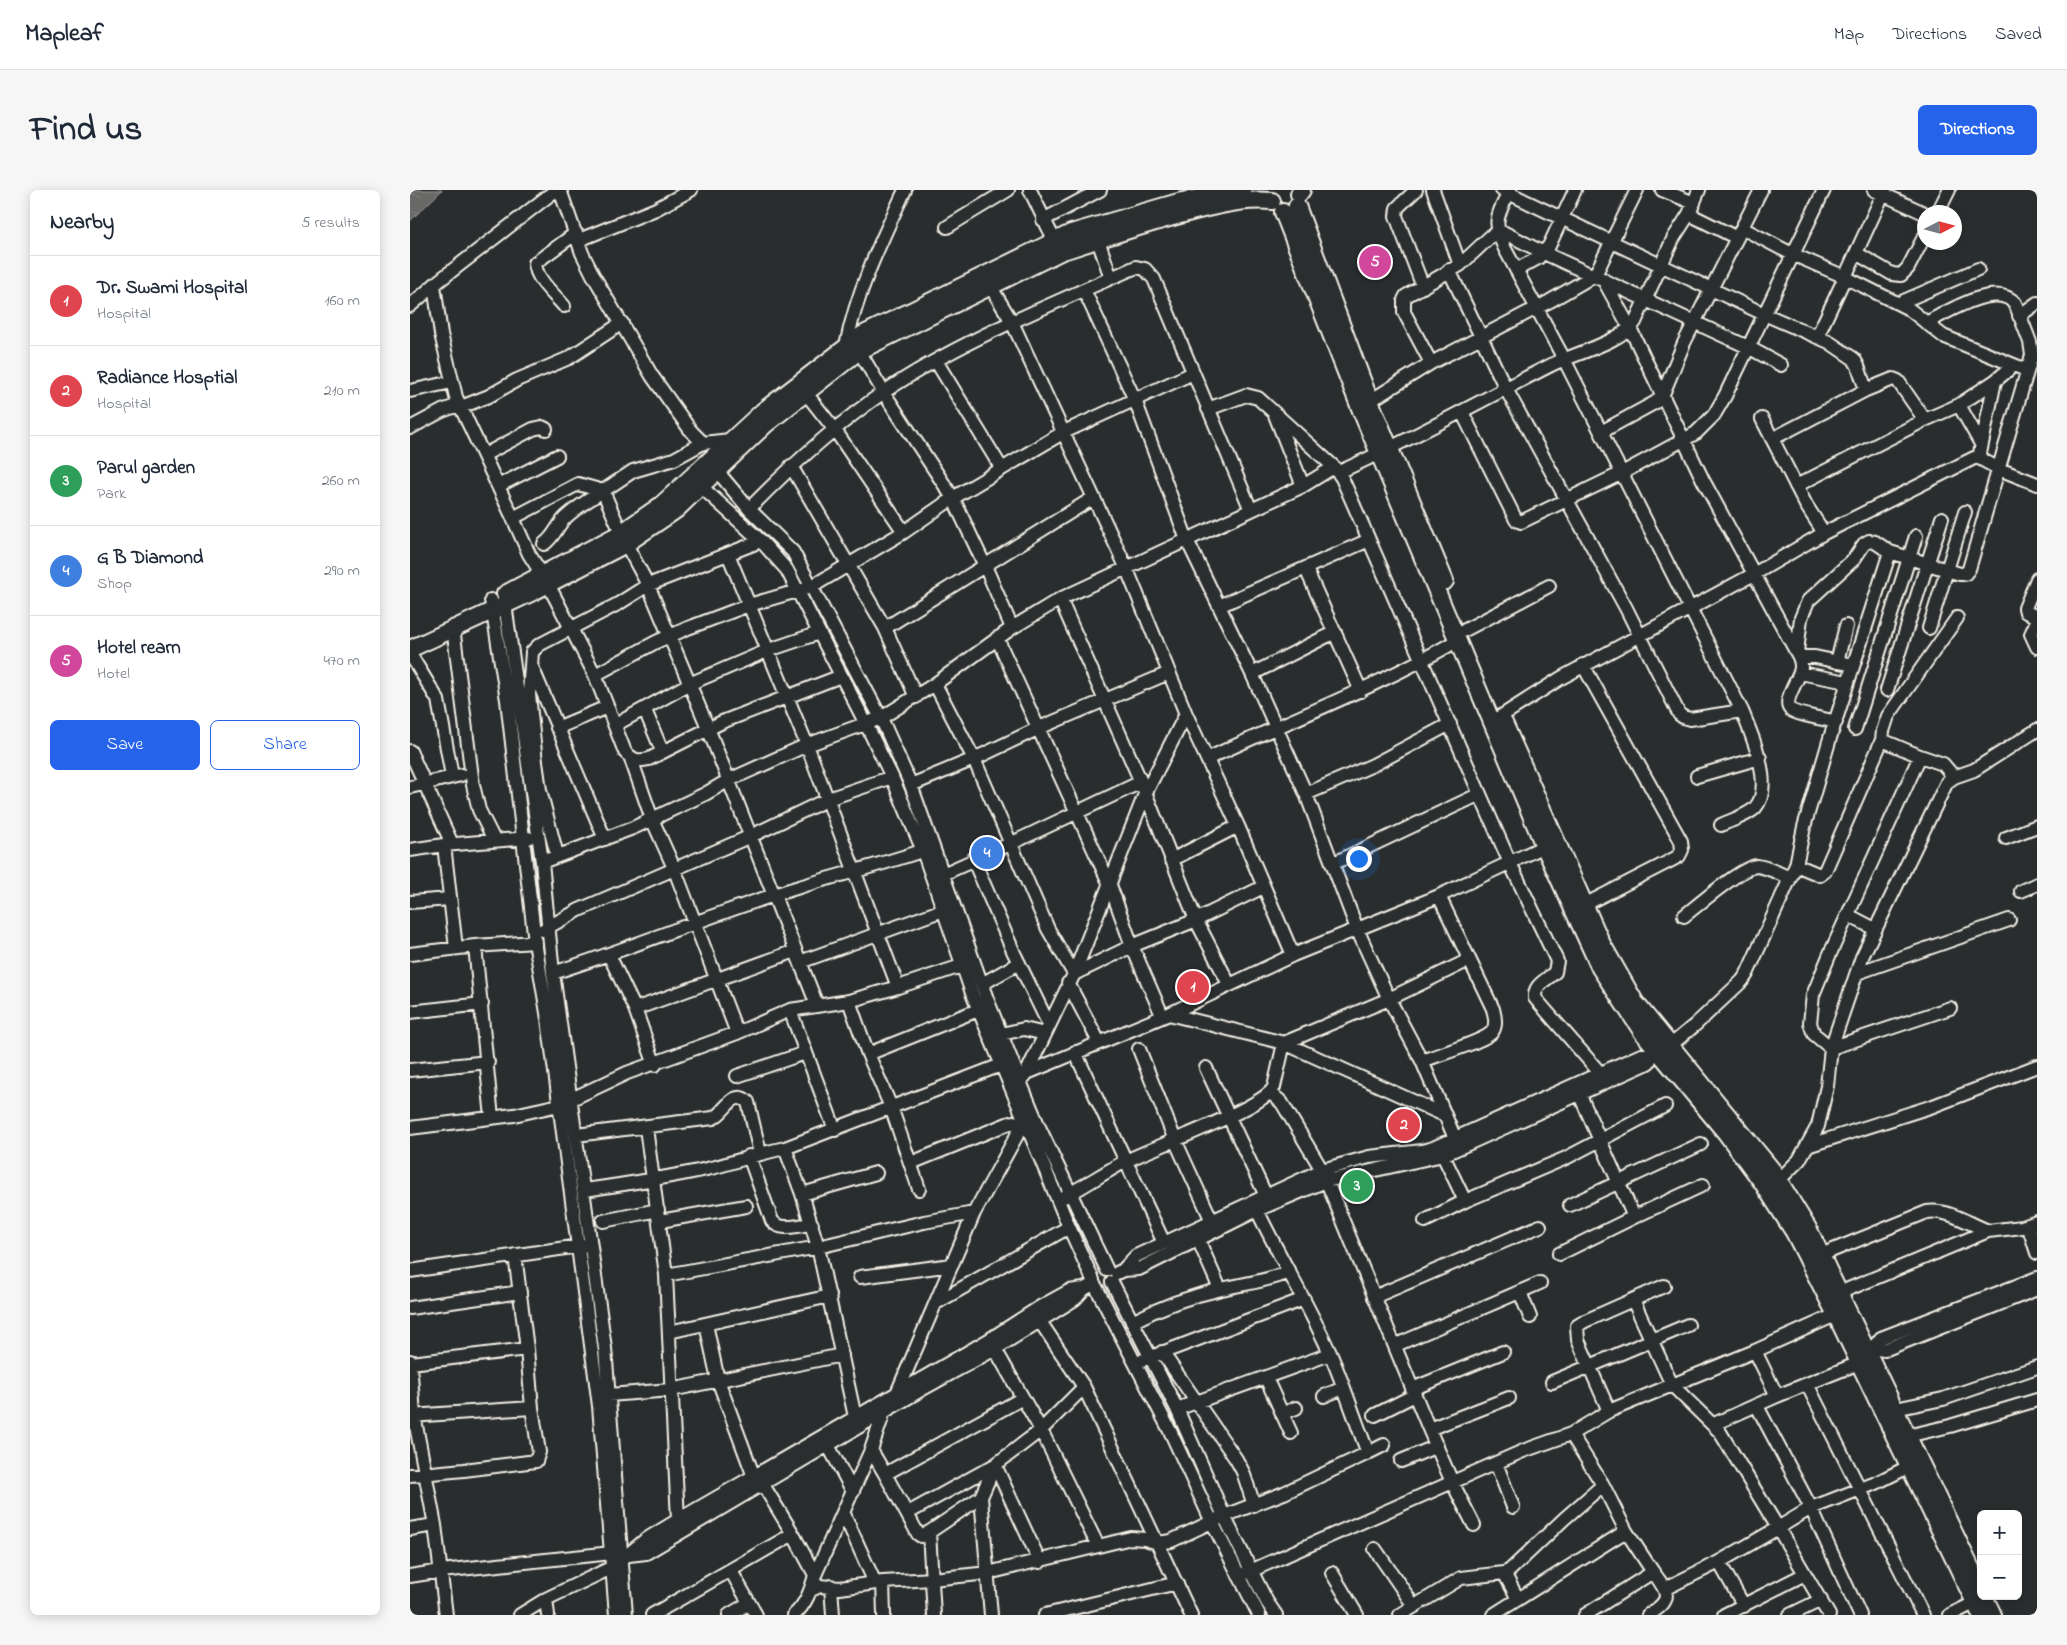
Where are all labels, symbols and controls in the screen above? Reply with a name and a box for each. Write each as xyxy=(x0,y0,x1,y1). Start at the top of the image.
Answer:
text: Mapleaf xyxy=(25,17,104,52)
text: Map xyxy=(1834,22,1864,48)
text: Directions xyxy=(1892,22,1967,48)
text: Saved xyxy=(1995,22,2042,48)
text: Find us xyxy=(30,105,142,156)
button: Directions xyxy=(1918,105,2037,155)
north arrow xyxy=(1917,205,1962,250)
text: Nearby xyxy=(50,208,114,238)
text: 5 results xyxy=(301,211,360,235)
pin: 5 xyxy=(1359,243,1391,281)
text: Dr. Swami Hospital xyxy=(97,275,247,302)
text: 1 xyxy=(63,289,69,313)
text: 160 m xyxy=(325,289,360,313)
text: Hospital xyxy=(97,302,151,326)
text: Radiance Hosptial xyxy=(97,365,237,392)
text: 2 xyxy=(62,379,70,403)
text: 210 m xyxy=(324,379,360,403)
text: Hospital xyxy=(97,392,151,416)
text: Parul garden xyxy=(97,455,195,482)
text: 3 xyxy=(63,469,69,493)
text: 260 m xyxy=(322,469,360,493)
text: Park xyxy=(97,482,126,506)
text: G B Diamond xyxy=(97,545,204,572)
text: 4 xyxy=(63,559,69,583)
text: 290 m xyxy=(324,559,360,583)
text: Shop xyxy=(97,572,132,596)
text: Hotel rearn xyxy=(97,635,181,662)
text: 5 xyxy=(61,649,71,673)
text: 470 m xyxy=(323,649,360,673)
text: Hotel xyxy=(97,662,130,686)
button: Save xyxy=(50,720,200,770)
button: Share xyxy=(210,720,360,770)
pin: 4 xyxy=(971,834,1003,872)
your location xyxy=(1346,846,1372,872)
pin: 1 xyxy=(1177,968,1209,1006)
pin: 2 xyxy=(1388,1106,1420,1144)
pin: 3 xyxy=(1341,1167,1373,1205)
map controls xyxy=(1977,1510,2022,1600)
button: + xyxy=(1977,1510,2022,1555)
button: − xyxy=(1977,1555,2022,1600)

